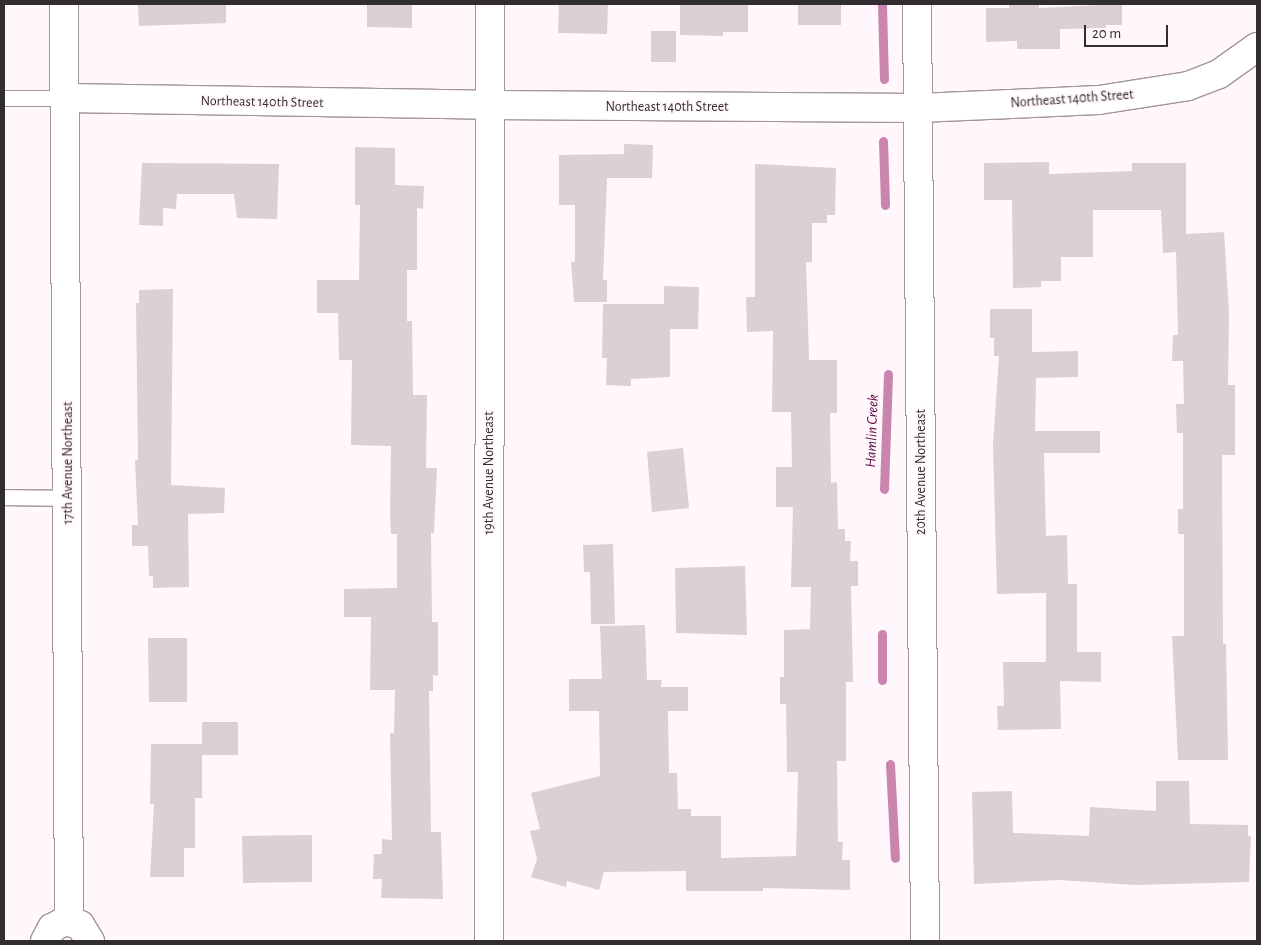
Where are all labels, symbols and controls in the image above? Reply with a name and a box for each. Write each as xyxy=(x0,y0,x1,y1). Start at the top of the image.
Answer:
scale bar xyxy=(1086,15,1170,47)
text: 20 m xyxy=(1092,26,1121,41)
street label: Northeast 140th Street xyxy=(1010,86,1134,112)
street label: Northeast 140th Street xyxy=(200,93,324,111)
street label: Northeast 140th Street xyxy=(605,99,729,115)
water label: Hamlin Creek xyxy=(862,394,882,468)
street label: 17th Avenue Northeast xyxy=(60,402,76,524)
street label: 20th Avenue Northeast xyxy=(913,409,929,535)
street label: 19th Avenue Northeast xyxy=(481,411,497,535)

